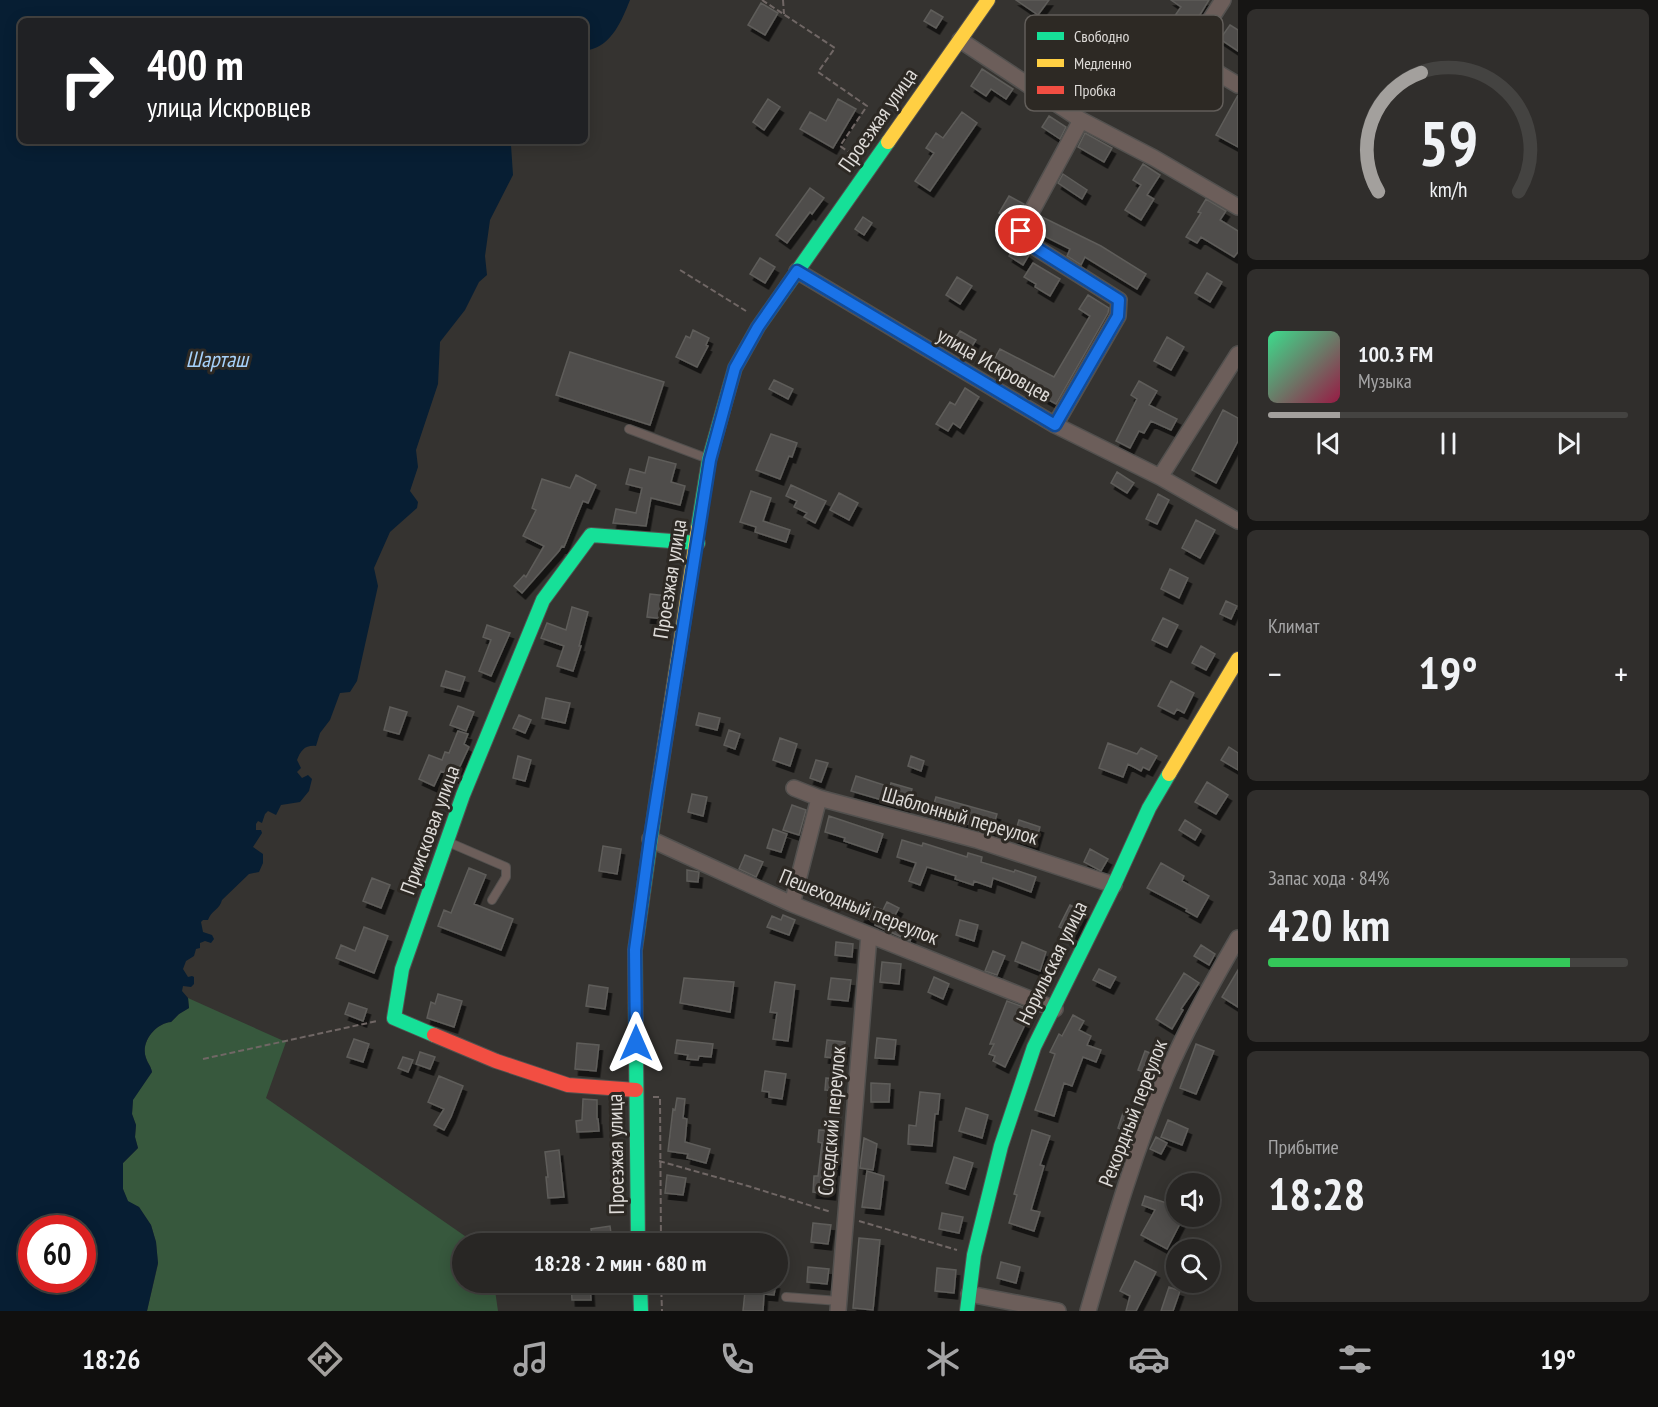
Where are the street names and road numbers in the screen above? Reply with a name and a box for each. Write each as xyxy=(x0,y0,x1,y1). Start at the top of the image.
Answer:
street label: Проезжая улица xyxy=(832,63,923,177)
street label: улица Искровцев xyxy=(932,321,1056,408)
street label: Проезжая улица xyxy=(647,517,692,641)
street label: Приисковая улица xyxy=(394,762,465,898)
street label: Шаблонный переулок xyxy=(879,780,1042,851)
street label: Пешеходный переулок xyxy=(775,862,943,951)
street label: Норильская улица xyxy=(1010,896,1093,1029)
street label: Рекордный переулок xyxy=(1092,1035,1173,1190)
street label: Соседский переулок xyxy=(812,1045,851,1197)
street label: Проезжая улица xyxy=(601,1094,630,1215)

